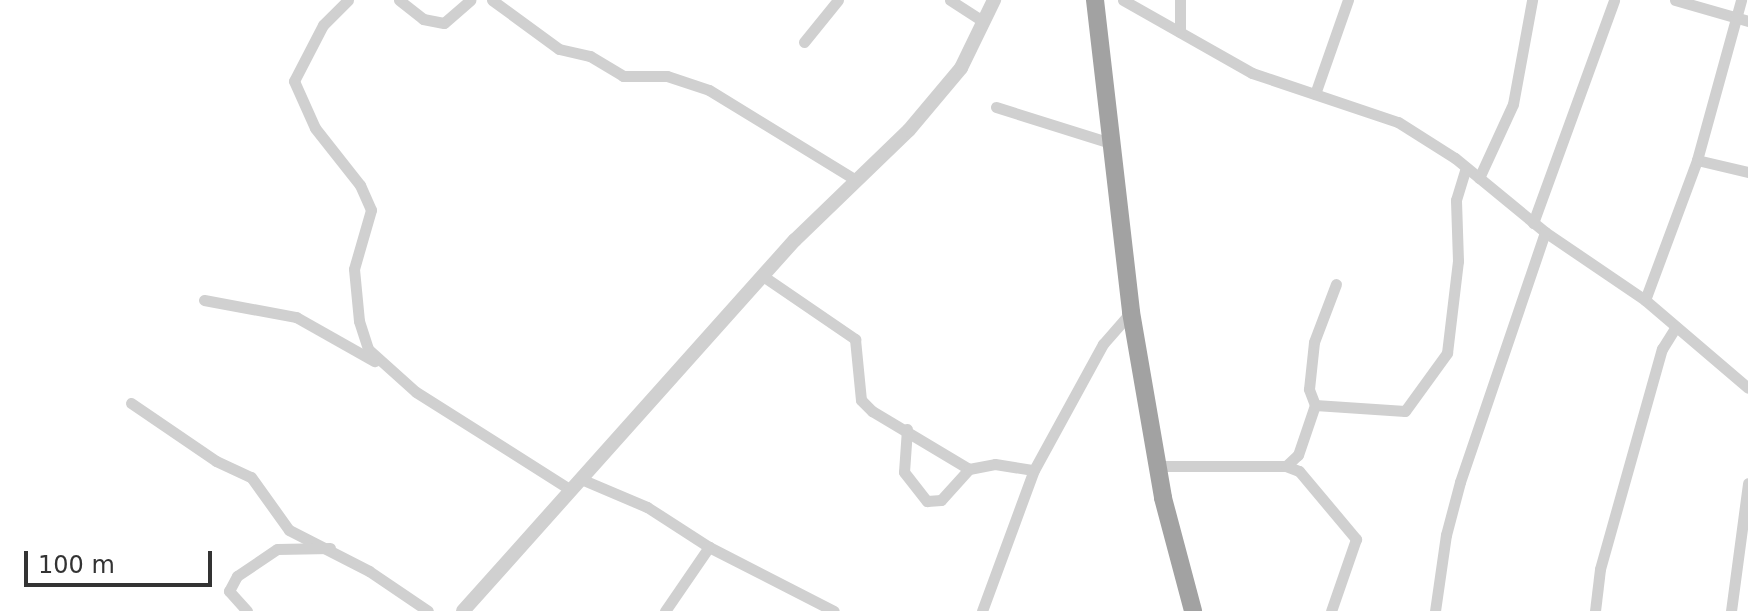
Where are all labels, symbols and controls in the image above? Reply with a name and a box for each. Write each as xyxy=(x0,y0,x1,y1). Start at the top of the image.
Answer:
scale bar xyxy=(28,535,216,585)
text: 100 m xyxy=(38,551,115,579)

